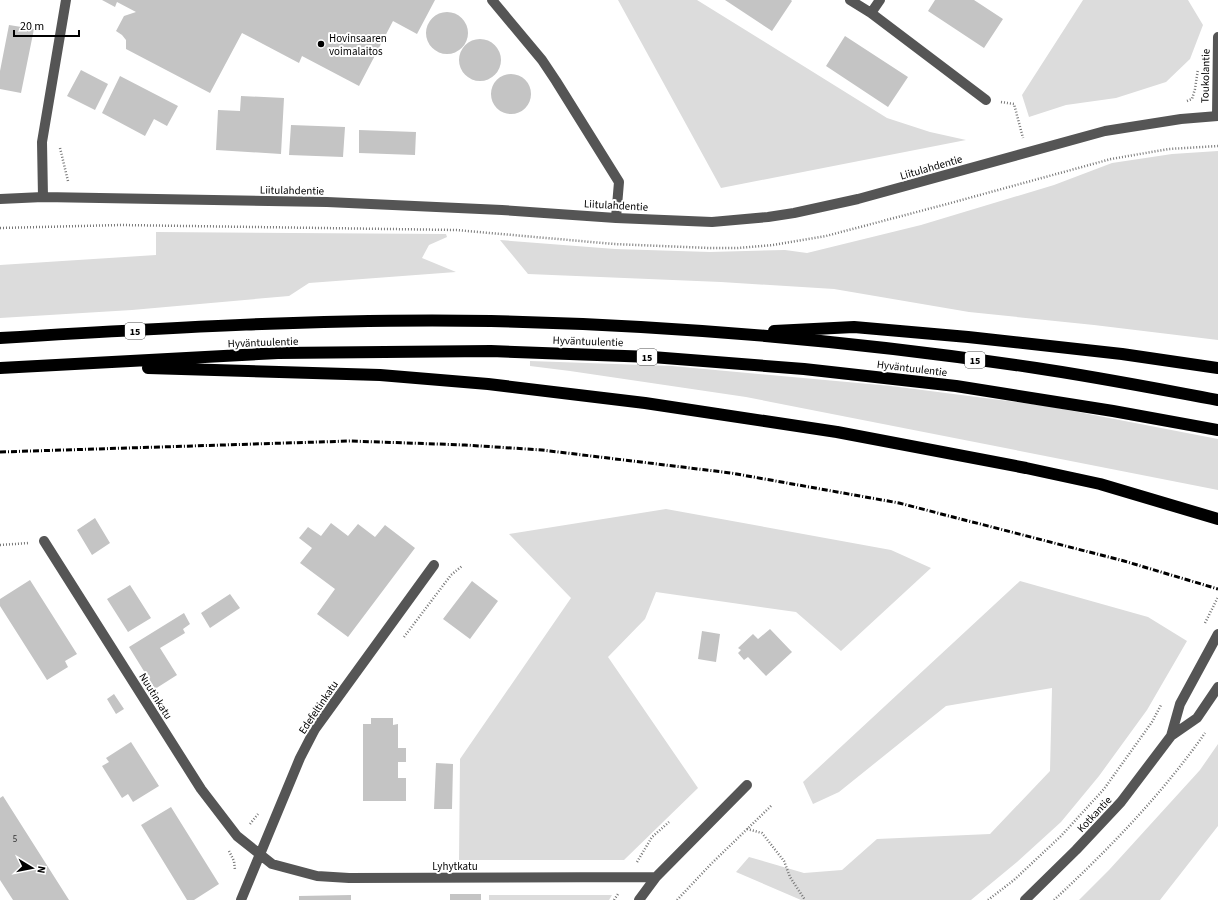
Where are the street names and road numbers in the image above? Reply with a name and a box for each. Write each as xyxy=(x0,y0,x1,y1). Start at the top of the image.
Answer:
street label: Toukolantie xyxy=(1198,48,1213,103)
street label: Liitulahdentie xyxy=(898,151,965,184)
street label: Liitulahdentie xyxy=(260,182,325,199)
street label: Liitulahdentie xyxy=(583,196,649,215)
road number: 15 xyxy=(125,323,145,339)
street label: Hyväntuulentie xyxy=(552,333,624,350)
street label: Hyväntuulentie xyxy=(227,334,299,351)
road number: 15 xyxy=(637,349,657,365)
road number: 15 xyxy=(965,352,985,368)
street label: Hyväntuulentie xyxy=(876,357,948,380)
street label: Nuutinkatu xyxy=(135,670,176,722)
street label: Edefeltinkatu xyxy=(295,678,342,737)
street label: Kotkantie xyxy=(1074,793,1115,836)
street label: Lyhytkatu xyxy=(432,859,478,874)

